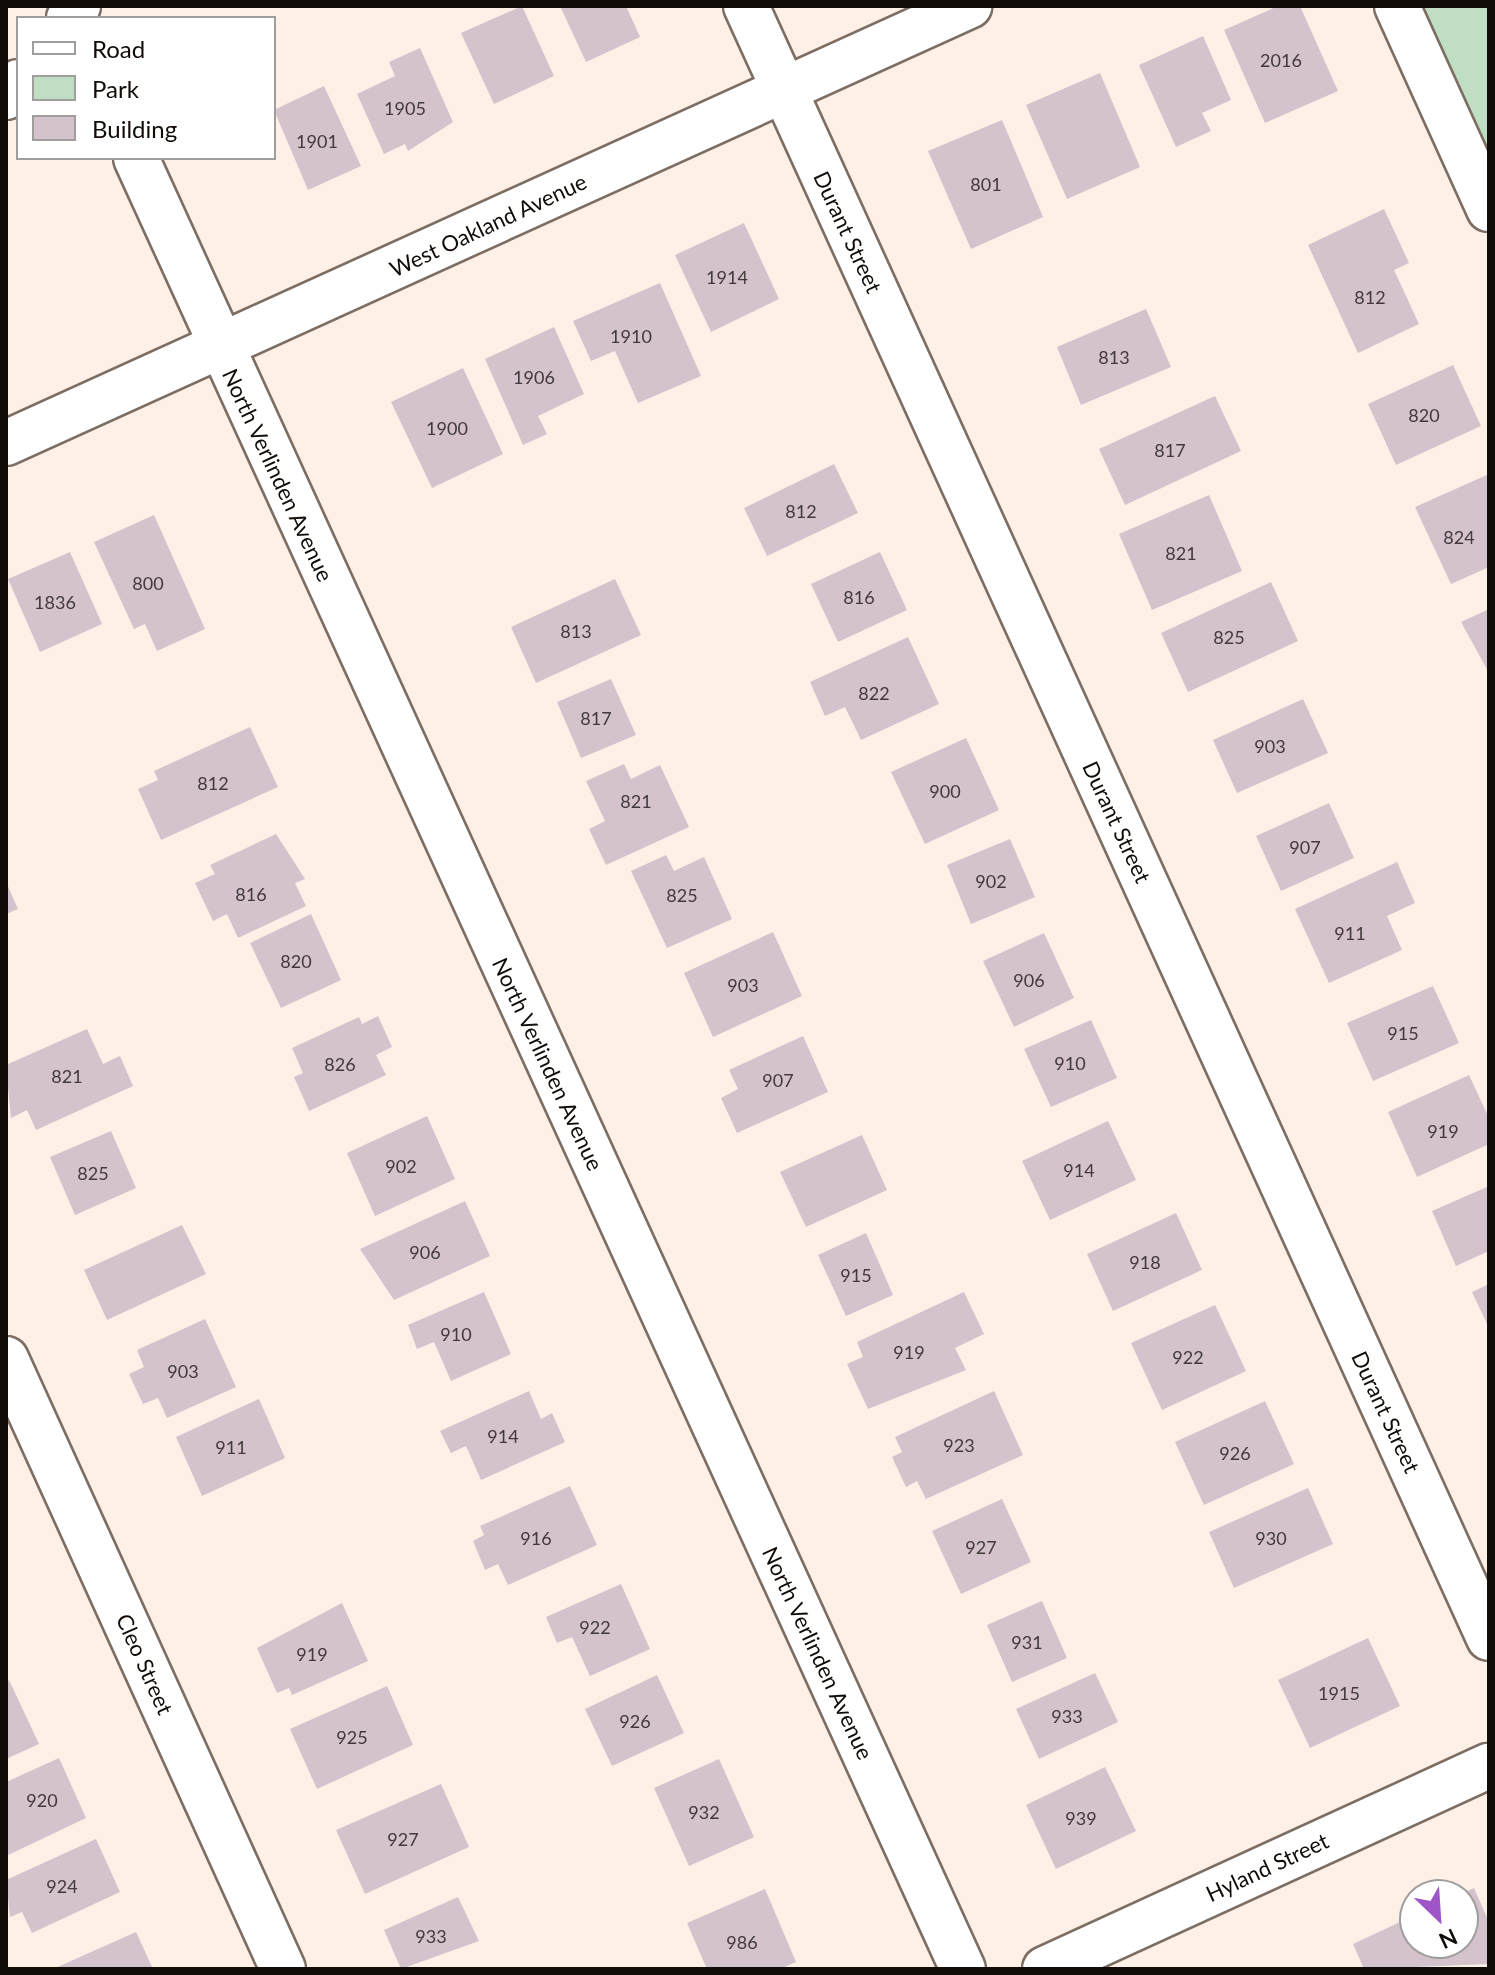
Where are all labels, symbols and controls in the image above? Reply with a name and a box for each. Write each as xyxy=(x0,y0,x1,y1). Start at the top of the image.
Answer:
legend xyxy=(16,16,276,160)
text: Road xyxy=(92,34,145,63)
house number: 2016 xyxy=(1260,49,1302,71)
text: Park xyxy=(92,74,139,103)
house number: 1905 xyxy=(384,97,426,119)
text: Building xyxy=(92,114,177,143)
house number: 1901 xyxy=(296,130,338,152)
street label: Durant Street xyxy=(808,167,888,297)
street label: West Oakland Avenue xyxy=(385,168,591,282)
house number: 801 xyxy=(970,173,1002,195)
house number: 1914 xyxy=(706,266,748,288)
house number: 812 xyxy=(1354,286,1386,308)
house number: 1910 xyxy=(610,325,652,347)
house number: 813 xyxy=(1098,346,1130,368)
street label: North Verlinden Avenue xyxy=(217,364,339,586)
house number: 1906 xyxy=(513,366,555,388)
house number: 820 xyxy=(1408,404,1440,426)
house number: 1900 xyxy=(426,417,468,439)
house number: 817 xyxy=(1154,439,1186,461)
house number: 812 xyxy=(785,500,817,522)
house number: 824 xyxy=(1443,526,1475,548)
house number: 821 xyxy=(1165,542,1197,564)
house number: 800 xyxy=(132,572,164,594)
house number: 816 xyxy=(843,586,875,608)
house number: 1836 xyxy=(34,591,76,613)
house number: 813 xyxy=(560,620,592,642)
house number: 825 xyxy=(1213,626,1245,648)
house number: 822 xyxy=(858,682,890,704)
house number: 817 xyxy=(580,707,612,729)
house number: 903 xyxy=(1254,735,1286,757)
street label: Durant Street xyxy=(1077,757,1157,887)
house number: 812 xyxy=(197,772,229,794)
house number: 900 xyxy=(929,780,961,802)
house number: 821 xyxy=(620,790,652,812)
house number: 907 xyxy=(1289,836,1321,858)
house number: 902 xyxy=(975,870,1007,892)
house number: 816 xyxy=(235,883,267,905)
house number: 825 xyxy=(666,884,698,906)
house number: 911 xyxy=(1334,922,1366,944)
house number: 820 xyxy=(280,950,312,972)
street label: North Verlinden Avenue xyxy=(487,953,609,1175)
house number: 906 xyxy=(1013,969,1045,991)
house number: 903 xyxy=(727,974,759,996)
house number: 915 xyxy=(1387,1022,1419,1044)
house number: 910 xyxy=(1054,1052,1086,1074)
house number: 826 xyxy=(324,1053,356,1075)
house number: 821 xyxy=(51,1065,83,1087)
house number: 907 xyxy=(762,1069,794,1091)
house number: 919 xyxy=(1427,1120,1459,1142)
house number: 902 xyxy=(385,1155,417,1177)
house number: 914 xyxy=(1063,1159,1095,1181)
house number: 825 xyxy=(77,1162,109,1184)
house number: 906 xyxy=(409,1241,441,1263)
house number: 918 xyxy=(1129,1251,1161,1273)
house number: 915 xyxy=(840,1264,872,1286)
house number: 910 xyxy=(440,1323,472,1345)
house number: 919 xyxy=(893,1341,925,1363)
house number: 922 xyxy=(1172,1346,1204,1368)
street label: Durant Street xyxy=(1346,1347,1426,1477)
house number: 903 xyxy=(167,1360,199,1382)
house number: 914 xyxy=(487,1425,519,1447)
house number: 923 xyxy=(943,1434,975,1456)
house number: 911 xyxy=(215,1436,247,1458)
house number: 926 xyxy=(1219,1442,1251,1464)
house number: 916 xyxy=(520,1527,552,1549)
house number: 930 xyxy=(1255,1527,1287,1549)
house number: 927 xyxy=(965,1536,997,1558)
street label: North Verlinden Avenue xyxy=(757,1542,879,1764)
street label: Cleo Street xyxy=(111,1610,179,1718)
house number: 922 xyxy=(579,1616,611,1638)
house number: 931 xyxy=(1011,1631,1043,1653)
house number: 919 xyxy=(296,1643,328,1665)
house number: 1915 xyxy=(1318,1682,1360,1704)
house number: 933 xyxy=(1051,1705,1083,1727)
house number: 926 xyxy=(619,1710,651,1732)
house number: 925 xyxy=(336,1726,368,1748)
house number: 920 xyxy=(26,1789,58,1811)
house number: 932 xyxy=(688,1801,720,1823)
house number: 939 xyxy=(1065,1807,1097,1829)
street label: Hyland Street xyxy=(1202,1827,1332,1907)
house number: 927 xyxy=(387,1828,419,1850)
house number: 924 xyxy=(46,1875,78,1897)
north arrow xyxy=(1399,1879,1479,1959)
text: N xyxy=(1435,1924,1462,1955)
house number: 933 xyxy=(415,1925,447,1947)
house number: 986 xyxy=(726,1931,758,1953)

